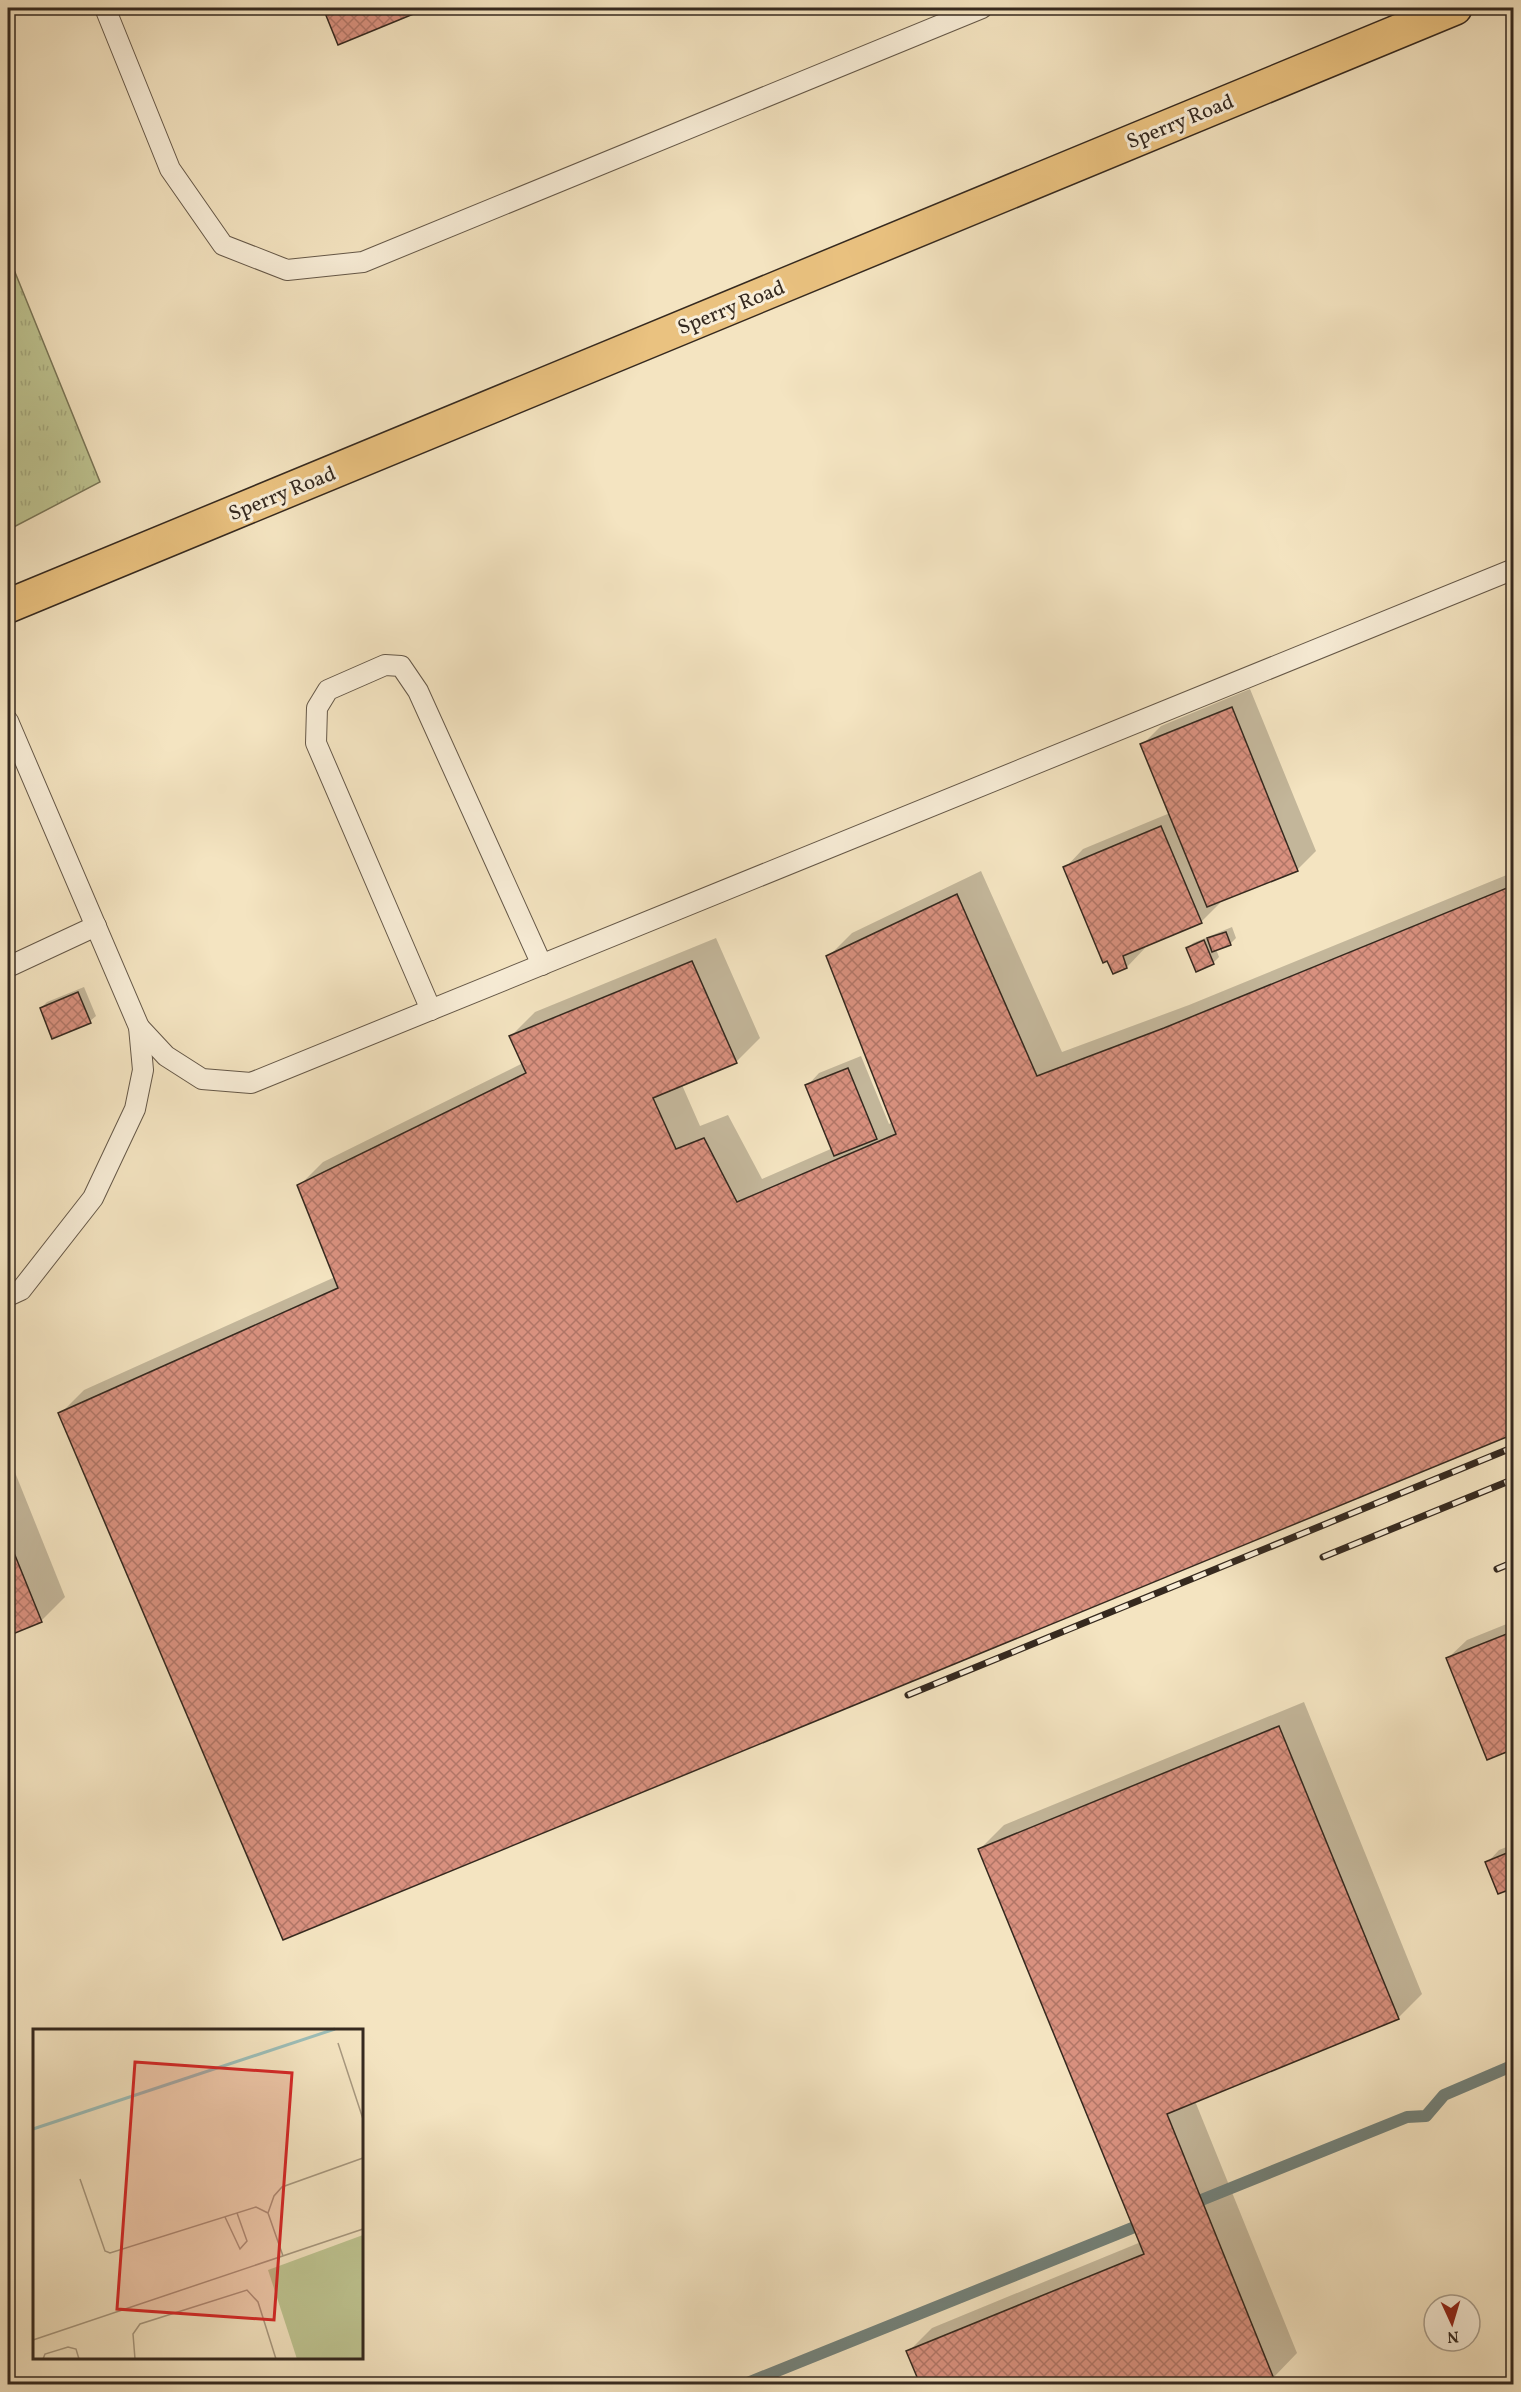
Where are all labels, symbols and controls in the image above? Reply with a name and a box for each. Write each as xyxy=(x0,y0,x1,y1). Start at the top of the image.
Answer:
street label: Sperry Road xyxy=(1122,88,1239,157)
street label: Sperry Road xyxy=(673,274,790,343)
street label: Sperry Road xyxy=(224,460,341,529)
inset map xyxy=(33,2029,363,2359)
north arrow xyxy=(1422,2293,1482,2353)
text: N xyxy=(1446,2325,1459,2347)

